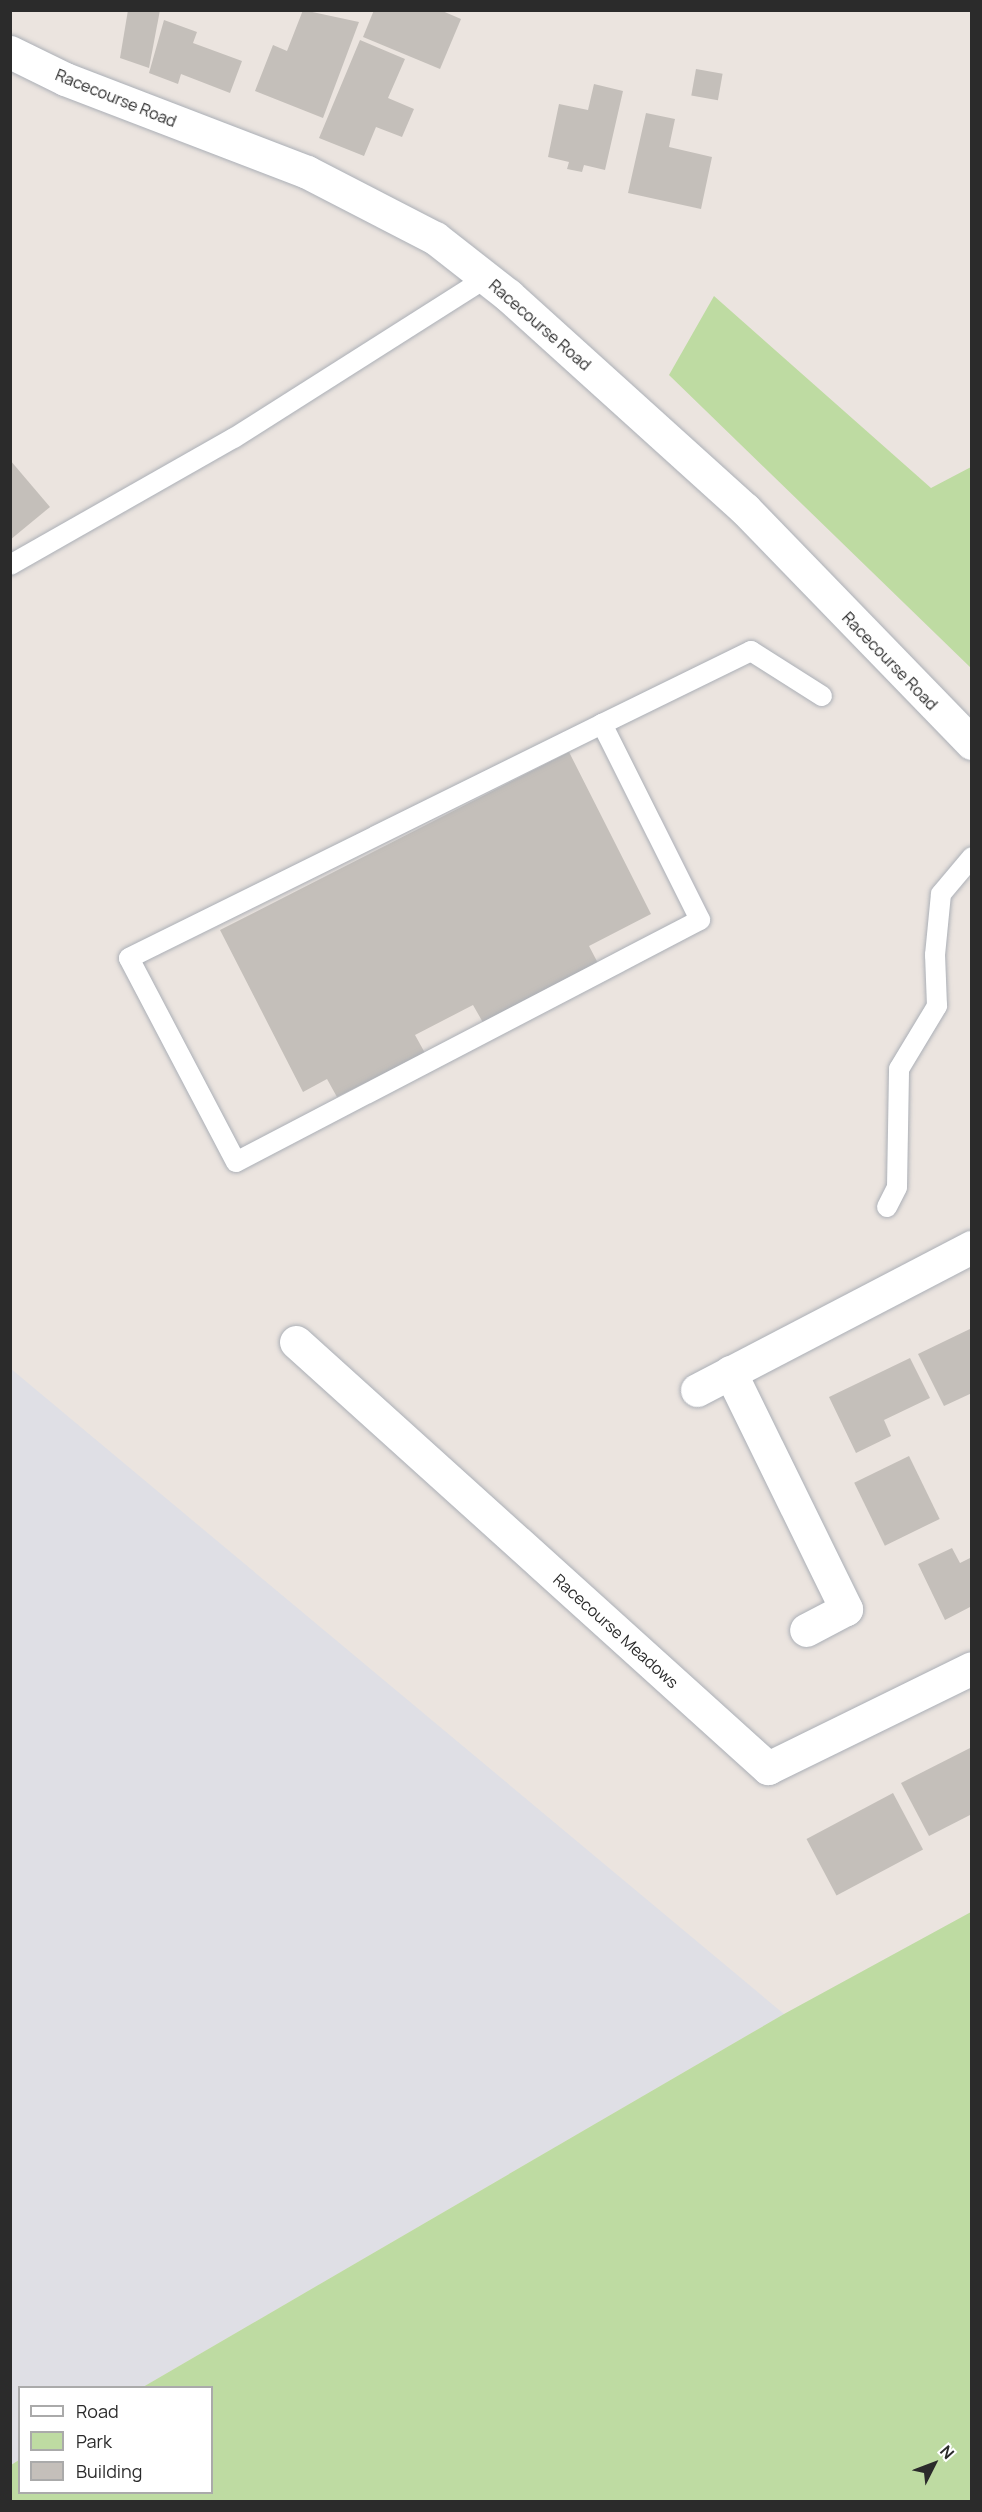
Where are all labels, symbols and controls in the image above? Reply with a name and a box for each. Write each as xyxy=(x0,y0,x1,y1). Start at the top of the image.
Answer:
street label: Racecourse Road xyxy=(53,65,179,131)
street label: Racecourse Road xyxy=(485,275,595,375)
street label: Racecourse Road xyxy=(838,608,942,714)
street label: Racecourse Meadows xyxy=(550,1570,682,1692)
legend xyxy=(18,2386,213,2494)
text: Road xyxy=(76,2399,119,2423)
text: Park xyxy=(76,2429,112,2453)
north arrow xyxy=(904,2434,964,2494)
text: N xyxy=(935,2440,959,2464)
text: Building xyxy=(76,2459,142,2483)

